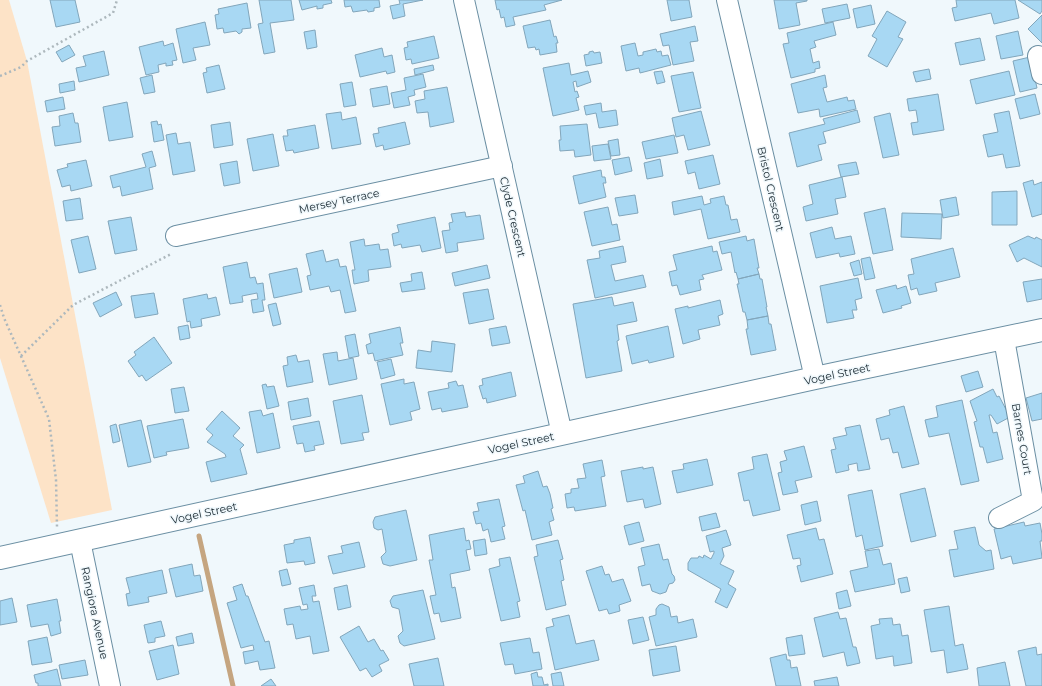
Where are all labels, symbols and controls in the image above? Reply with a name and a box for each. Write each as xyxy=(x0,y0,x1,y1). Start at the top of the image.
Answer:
street label: Bristol Crescent xyxy=(754,145,788,233)
street label: Clyde Crescent xyxy=(497,175,529,259)
street label: Mersey Terrace xyxy=(297,186,381,216)
street label: Vogel Street xyxy=(803,360,872,388)
street label: Barnes Court xyxy=(1009,402,1035,476)
street label: Vogel Street xyxy=(487,429,556,457)
street label: Vogel Street xyxy=(170,499,239,527)
street label: Rangiora Avenue xyxy=(78,566,112,661)

